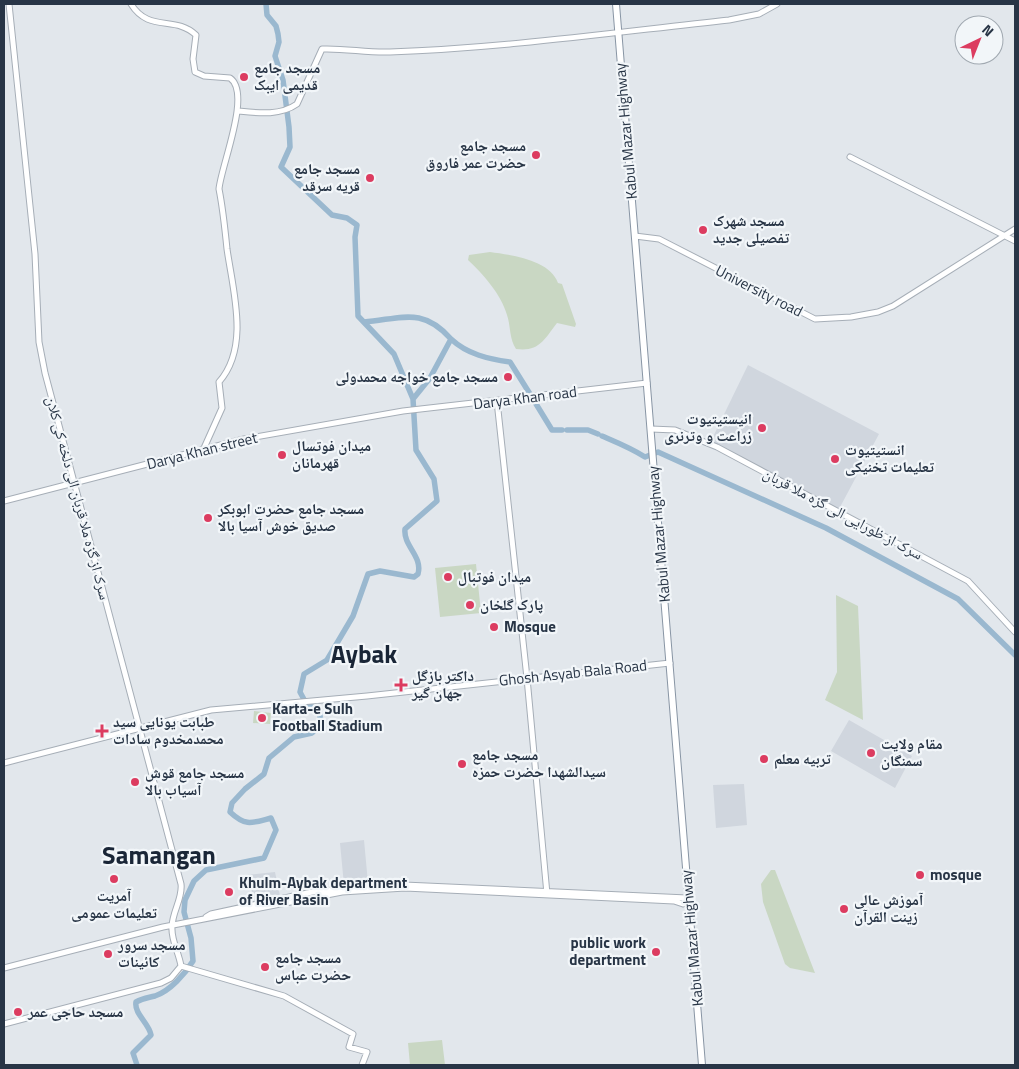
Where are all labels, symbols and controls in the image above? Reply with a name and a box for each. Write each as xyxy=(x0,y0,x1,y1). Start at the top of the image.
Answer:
north arrow xyxy=(954,15,1004,65)
text: N xyxy=(977,19,999,41)
place label: مسجد جامع قدیمی ایبک xyxy=(254,56,320,96)
street label: Kabul Mazar Highway xyxy=(608,62,643,200)
marker: مسجد جامع قدیمی ایبک xyxy=(238,71,250,83)
place label: مسجد جامع حضرت عمر فاروق xyxy=(425,134,526,174)
marker: مسجد جامع حضرت عمر فاروق xyxy=(530,149,542,161)
place label: مسجد جامع قریه سرقد xyxy=(294,157,360,197)
marker: مسجد جامع قریه سرقد xyxy=(364,172,376,184)
place label: مسجد شهرک تفصیلی جدید xyxy=(713,209,789,249)
marker: مسجد شهرک تفصیلی جدید xyxy=(697,224,709,236)
street label: University road xyxy=(712,259,807,322)
place label: مسجد جامع خواجه محمدولی xyxy=(336,365,498,388)
marker: مسجد جامع خواجه محمدولی xyxy=(502,371,514,383)
street label: Darya Khan road xyxy=(472,380,578,415)
street label: سرک از گزه ملا قربان الی دلخه کی کلان xyxy=(40,394,117,602)
place label: انیستیتیوت زراعت و وترنری xyxy=(664,407,752,447)
marker: انیستیتیوت زراعت و وترنری xyxy=(756,422,768,434)
street label: Darya Khan street xyxy=(144,425,260,475)
place label: میدان فوتسال قهرمانان xyxy=(292,434,371,474)
place label: انستیتیوت تعلیمات تخنیکی xyxy=(845,438,934,478)
marker: میدان فوتسال قهرمانان xyxy=(276,449,288,461)
marker: انستیتیوت تعلیمات تخنیکی xyxy=(829,453,841,465)
street label: سرک از ظورایی الی گزه ملا قربان xyxy=(759,462,927,566)
street label: Kabul Mazar Highway xyxy=(641,465,676,603)
place label: مسجد جامع حضرت ابوبکر صدیق خوش آسیا بالا xyxy=(217,497,364,537)
marker: مسجد جامع حضرت ابوبکر صدیق خوش آسیا بالا xyxy=(202,512,214,524)
place label: میدان فوتبال xyxy=(458,565,531,588)
marker: میدان فوتبال xyxy=(442,571,454,583)
place label: پارک گلخان xyxy=(480,593,543,616)
marker: پارک گلخان xyxy=(464,599,476,611)
place label: Mosque xyxy=(504,615,556,638)
marker: Mosque xyxy=(488,621,500,633)
district label: Aybak xyxy=(331,635,397,673)
street label: Ghosh Asyab Bala Road xyxy=(498,653,648,692)
place label: داکتر بازگل جهان گیر xyxy=(411,664,474,704)
marker: داکتر بازگل جهان گیر xyxy=(394,678,408,692)
place label: Karta-e Sulh Football Stadium xyxy=(272,697,383,737)
place label: طبابت یونایی سید محمدمخدوم سادات xyxy=(113,710,224,750)
marker: Karta-e Sulh Football Stadium xyxy=(256,712,268,724)
marker: طبابت یونایی سید محمدمخدوم سادات xyxy=(95,724,109,738)
place label: مقام ولایت سمنگان xyxy=(881,732,942,772)
place label: مسجد جامع سیدالشهدا حضرت حمزه xyxy=(472,743,606,783)
place label: تربیه معلم xyxy=(774,747,831,770)
marker: مقام ولایت سمنگان xyxy=(865,747,877,759)
marker: تربیه معلم xyxy=(758,753,770,765)
marker: مسجد جامع سیدالشهدا حضرت حمزه xyxy=(456,758,468,770)
place label: مسجد جامع قوش آسیاب بالا xyxy=(145,761,244,801)
marker: مسجد جامع قوش آسیاب بالا xyxy=(129,776,141,788)
district label: Samangan xyxy=(102,836,216,874)
place label: mosque xyxy=(930,863,982,886)
street label: Kabul Mazar Highway xyxy=(674,869,709,1007)
marker: mosque xyxy=(914,869,926,881)
place label: Khulm-Aybak department of River Basin xyxy=(239,871,408,911)
marker: آمریت تعلیمات عمومی xyxy=(108,873,120,885)
place label: آمریت تعلیمات عمومی xyxy=(71,884,157,924)
marker: Khulm-Aybak department of River Basin xyxy=(223,886,235,898)
place label: آموزش عالی زینت القرآن xyxy=(854,888,924,928)
marker: آموزش عالی زینت القرآن xyxy=(838,903,850,915)
place label: public work department xyxy=(569,931,647,971)
place label: مسجد سرور کائینات xyxy=(117,933,186,973)
place label: مسجد جامع حضرت عباس xyxy=(275,946,351,986)
marker: public work department xyxy=(650,946,662,958)
marker: مسجد سرور کائینات xyxy=(102,948,114,960)
marker: مسجد جامع حضرت عباس xyxy=(259,961,271,973)
place label: مسجد حاجی عمر xyxy=(27,1000,123,1023)
marker: مسجد حاجی عمر xyxy=(12,1006,24,1018)

